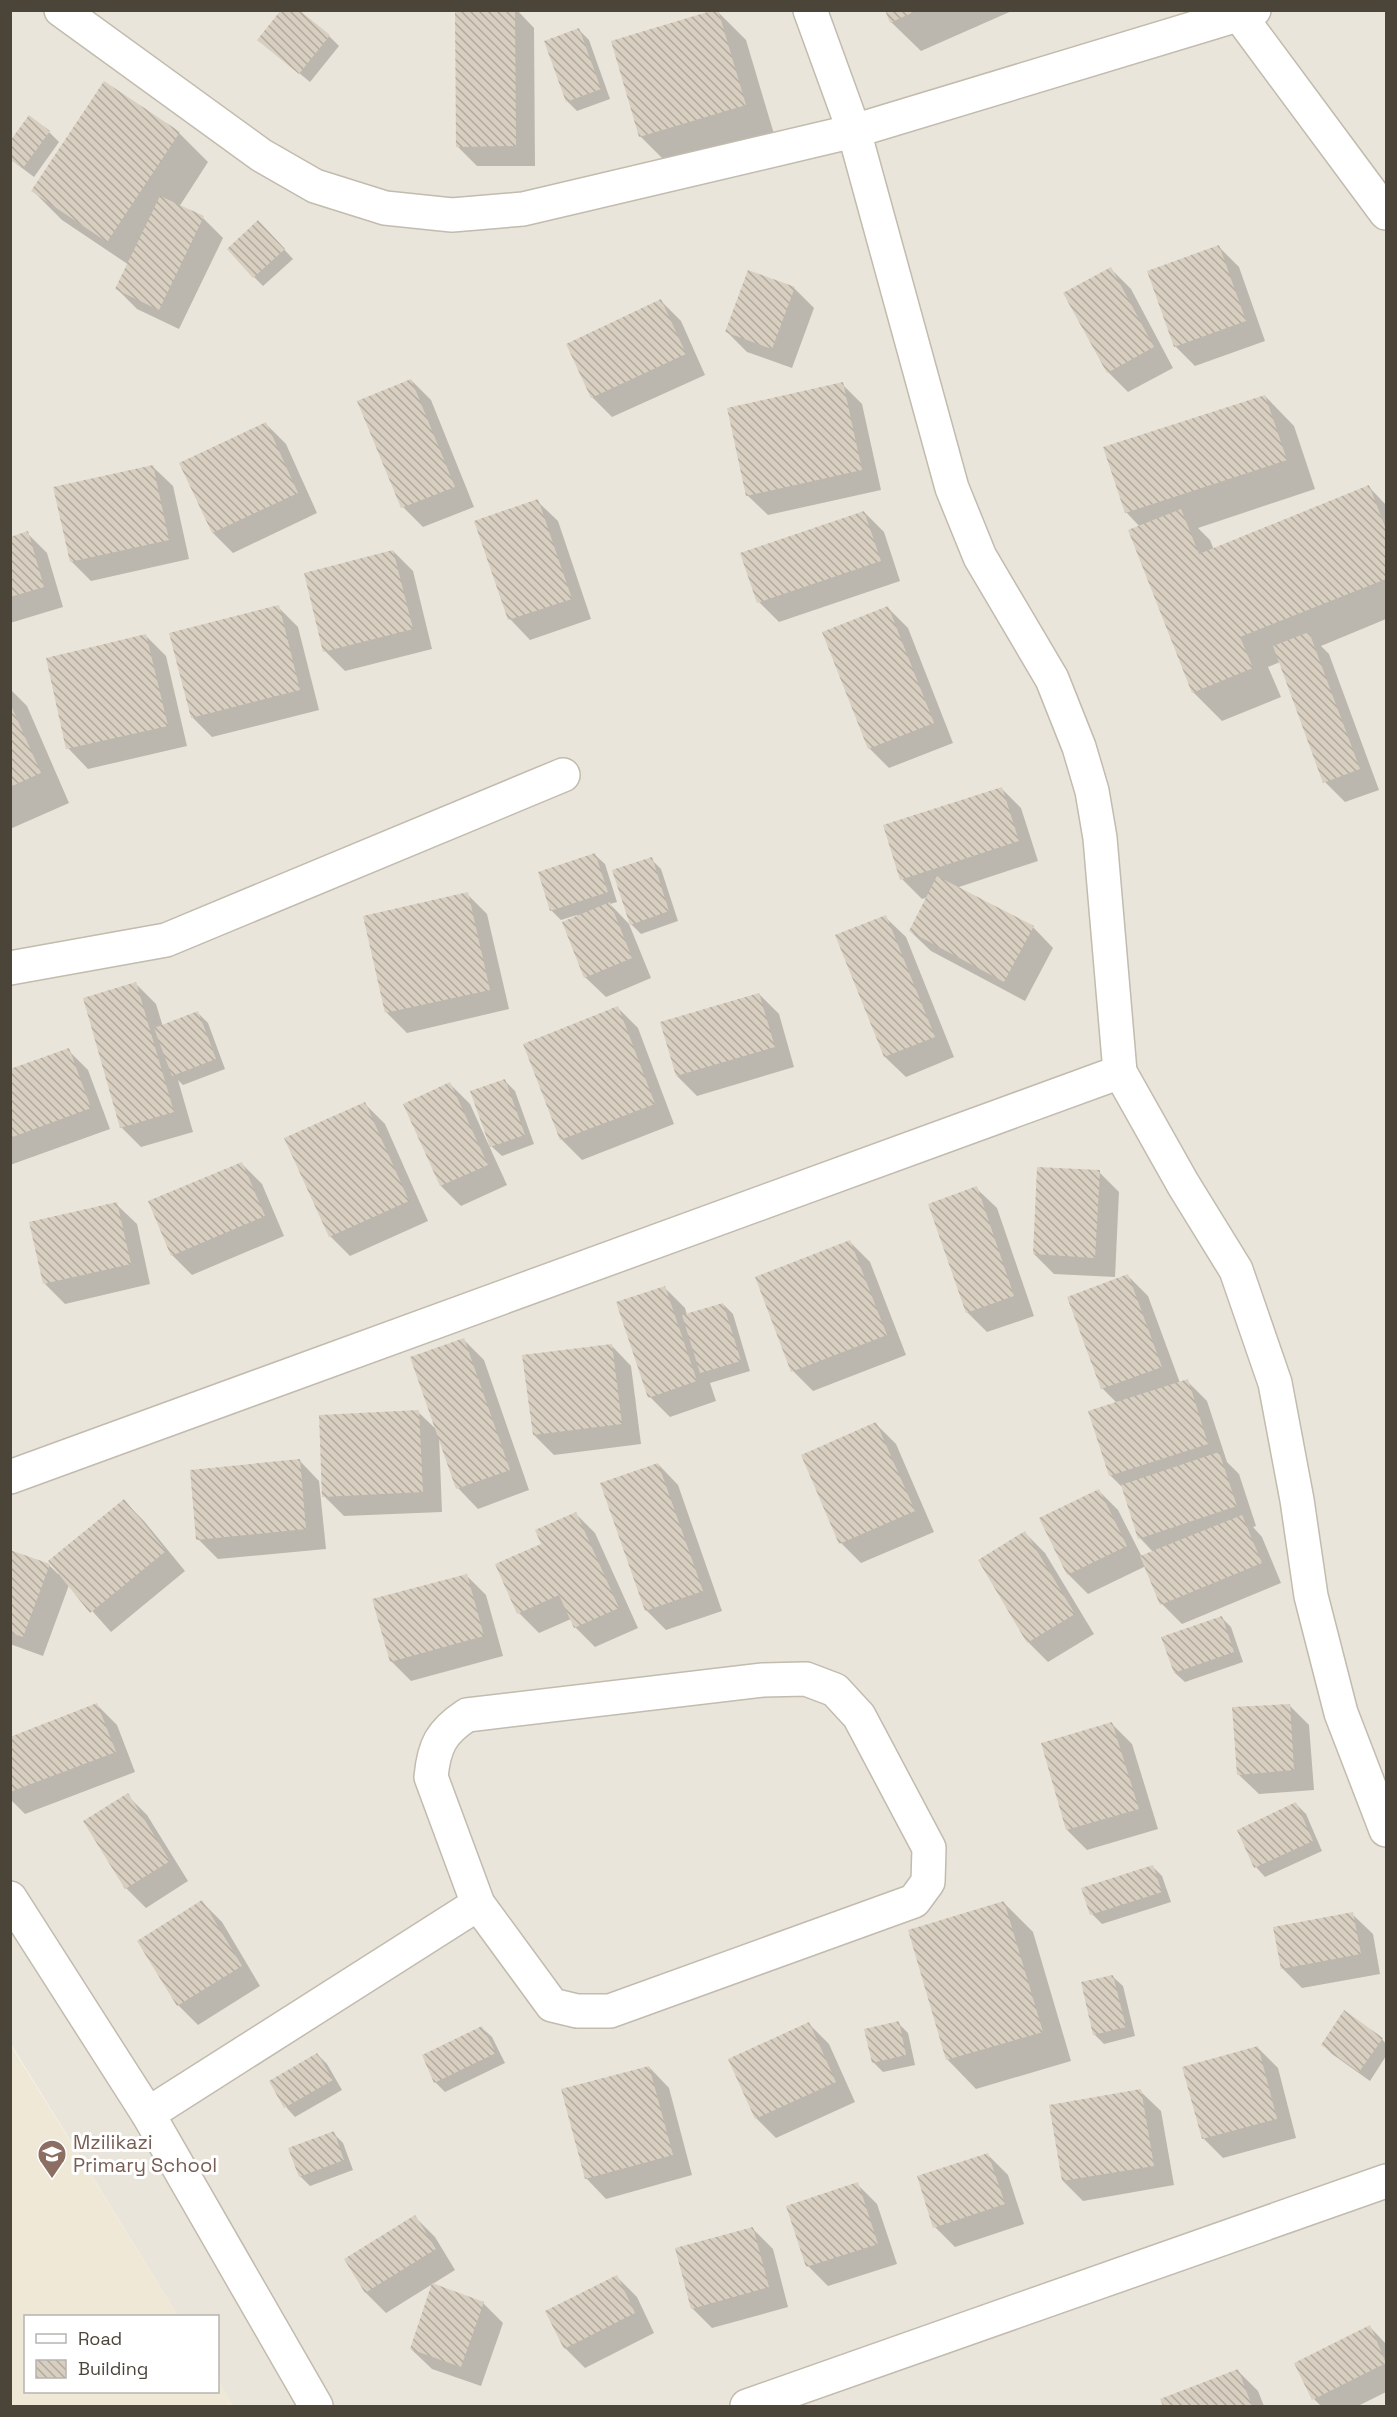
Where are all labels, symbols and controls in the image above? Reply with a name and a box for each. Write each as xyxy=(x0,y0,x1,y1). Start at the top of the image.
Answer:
place label: Mzilikazi Primary School xyxy=(73,2129,217,2178)
school or university icon: Mzilikazi Primary School xyxy=(36,2138,68,2180)
legend xyxy=(24,2315,219,2393)
text: Road xyxy=(78,2327,122,2350)
text: Building xyxy=(78,2357,148,2380)

